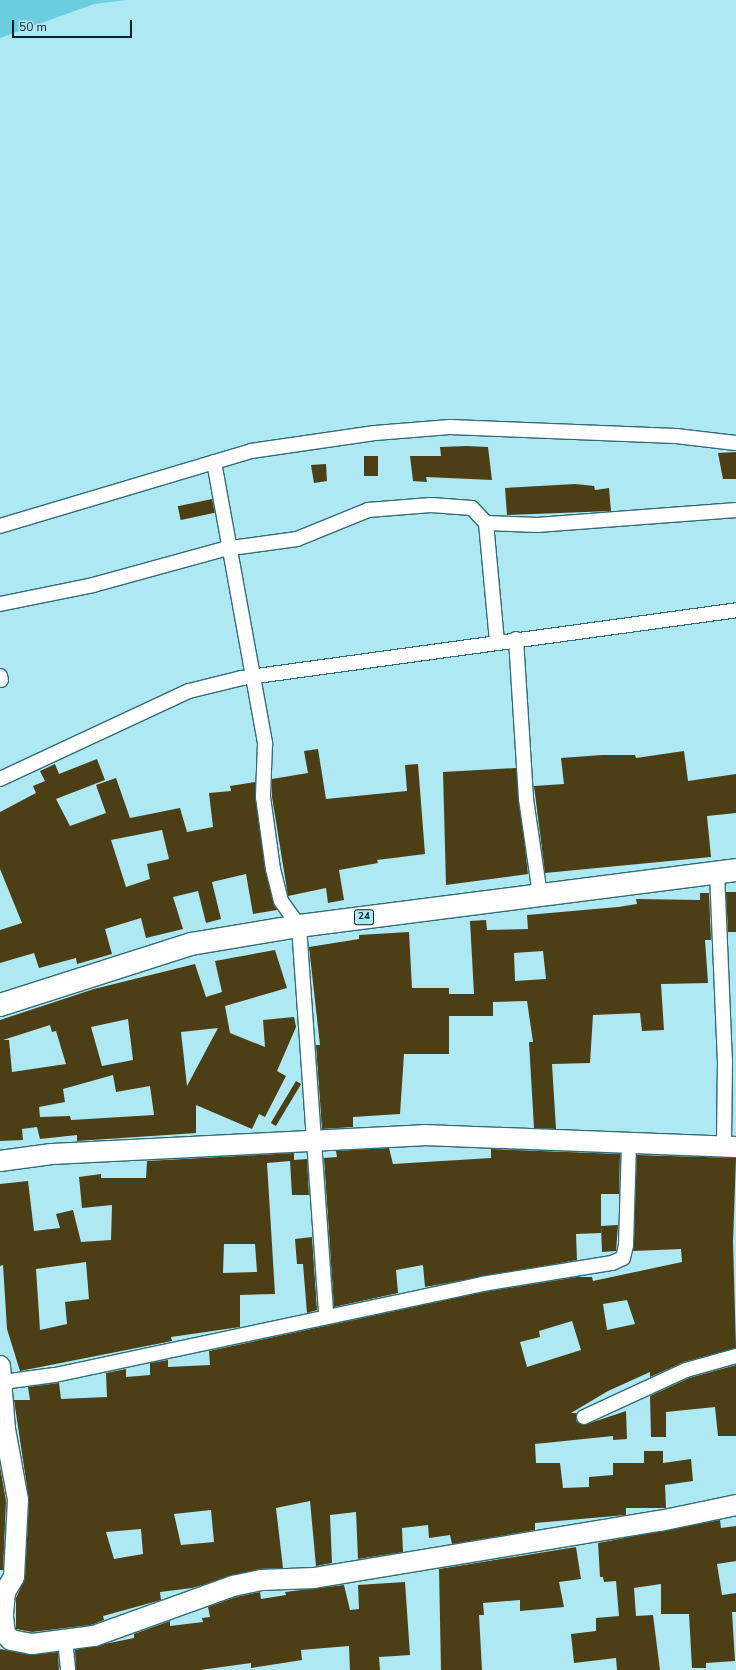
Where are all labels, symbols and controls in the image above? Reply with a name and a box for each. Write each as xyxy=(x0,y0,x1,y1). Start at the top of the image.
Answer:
scale bar xyxy=(14,12,134,38)
text: 50 m xyxy=(19,19,47,35)
road number: 24 xyxy=(354,909,374,925)

